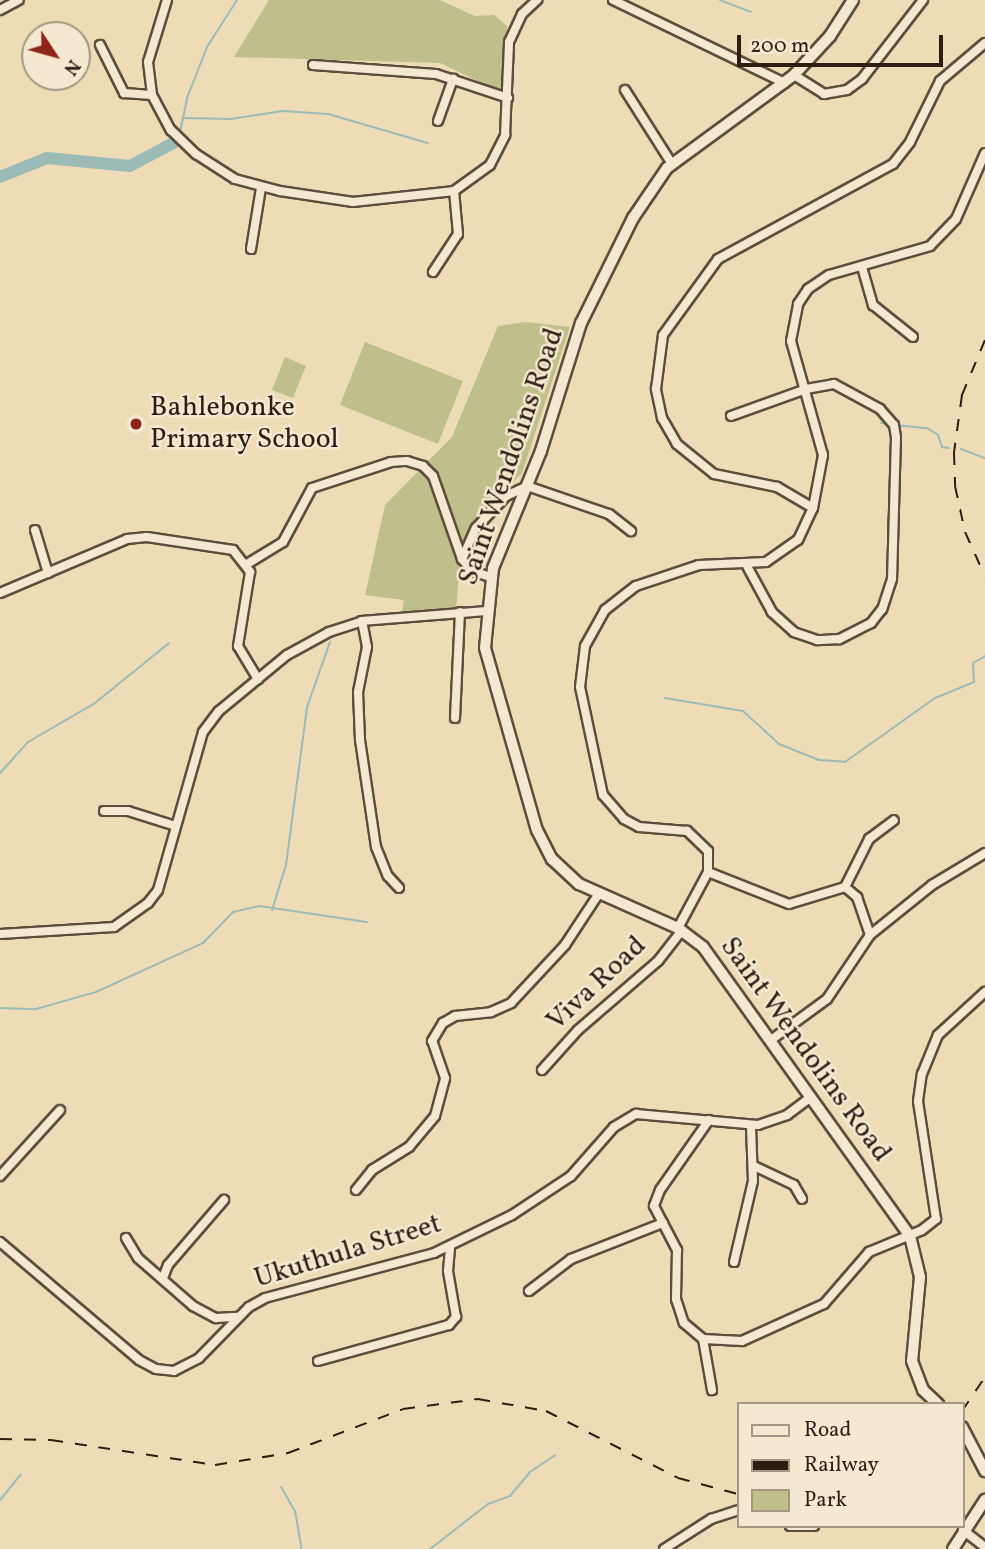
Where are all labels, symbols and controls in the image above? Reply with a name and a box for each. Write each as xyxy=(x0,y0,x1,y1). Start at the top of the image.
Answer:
north arrow xyxy=(21,21,91,91)
scale bar xyxy=(740,21,946,65)
text: 200 m xyxy=(750,32,810,61)
text: N xyxy=(57,54,86,80)
street label: Saint Wendolins Road xyxy=(452,324,572,590)
place label: Bahlebonke Primary School xyxy=(150,391,339,457)
marker: Bahlebonke Primary School xyxy=(128,416,144,432)
street label: Viva Road xyxy=(540,930,654,1038)
street label: Saint Wendolins Road xyxy=(712,931,898,1169)
street label: Ukuthula Street xyxy=(251,1208,445,1296)
legend xyxy=(736,1402,964,1528)
text: Road xyxy=(804,1416,851,1445)
text: Railway xyxy=(804,1451,879,1480)
text: Park xyxy=(804,1486,847,1515)

